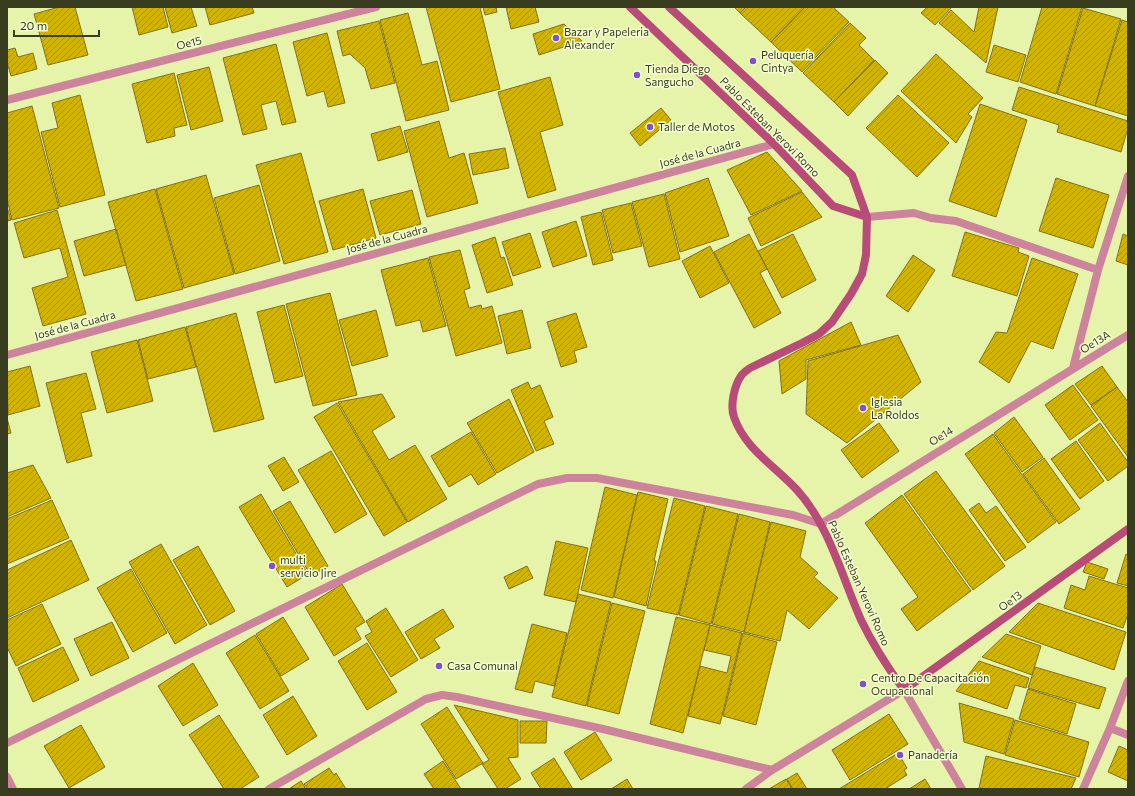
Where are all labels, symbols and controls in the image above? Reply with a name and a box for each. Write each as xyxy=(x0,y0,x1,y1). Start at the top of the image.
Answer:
scale bar xyxy=(14,12,99,38)
text: 20 m xyxy=(20,18,47,32)
place label: Bazar y Papeleria Alexander xyxy=(564,25,649,51)
street label: Oe15 xyxy=(175,33,203,52)
marker: Bazar y Papeleria Alexander xyxy=(551,33,561,43)
place label: Peluquería Cintya xyxy=(761,48,814,74)
marker: Peluquería Cintya xyxy=(748,56,758,66)
place label: Tienda Diego Sangucho xyxy=(645,62,711,88)
marker: Tienda Diego Sangucho xyxy=(632,70,642,80)
street label: Pablo Esteban Yerovi Romo xyxy=(718,74,823,180)
place label: Taller de Motos xyxy=(658,120,735,133)
marker: Taller de Motos xyxy=(645,122,655,132)
street label: José de la Cuadra xyxy=(658,135,742,171)
street label: José de la Cuadra xyxy=(345,221,429,257)
street label: José de la Cuadra xyxy=(33,307,117,343)
street label: Oe13A xyxy=(1077,327,1113,356)
place label: Iglesia La Roldos xyxy=(871,395,919,421)
marker: Iglesia La Roldos xyxy=(858,403,868,413)
street label: Oe14 xyxy=(926,423,956,448)
street label: Pablo Esteban Yerovi Romo xyxy=(826,518,893,648)
place label: multi servicio Jire xyxy=(280,553,337,580)
marker: multi servicio Jire xyxy=(267,561,277,571)
street label: Oe13 xyxy=(995,588,1024,613)
place label: Casa Comunal xyxy=(447,659,518,672)
marker: Casa Comunal xyxy=(434,661,444,671)
place label: Centro De Capacitación Ocupacional xyxy=(871,671,989,697)
marker: Centro De Capacitación Ocupacional xyxy=(858,679,868,689)
place label: Panadería xyxy=(908,748,958,761)
marker: Panadería xyxy=(895,750,905,760)

